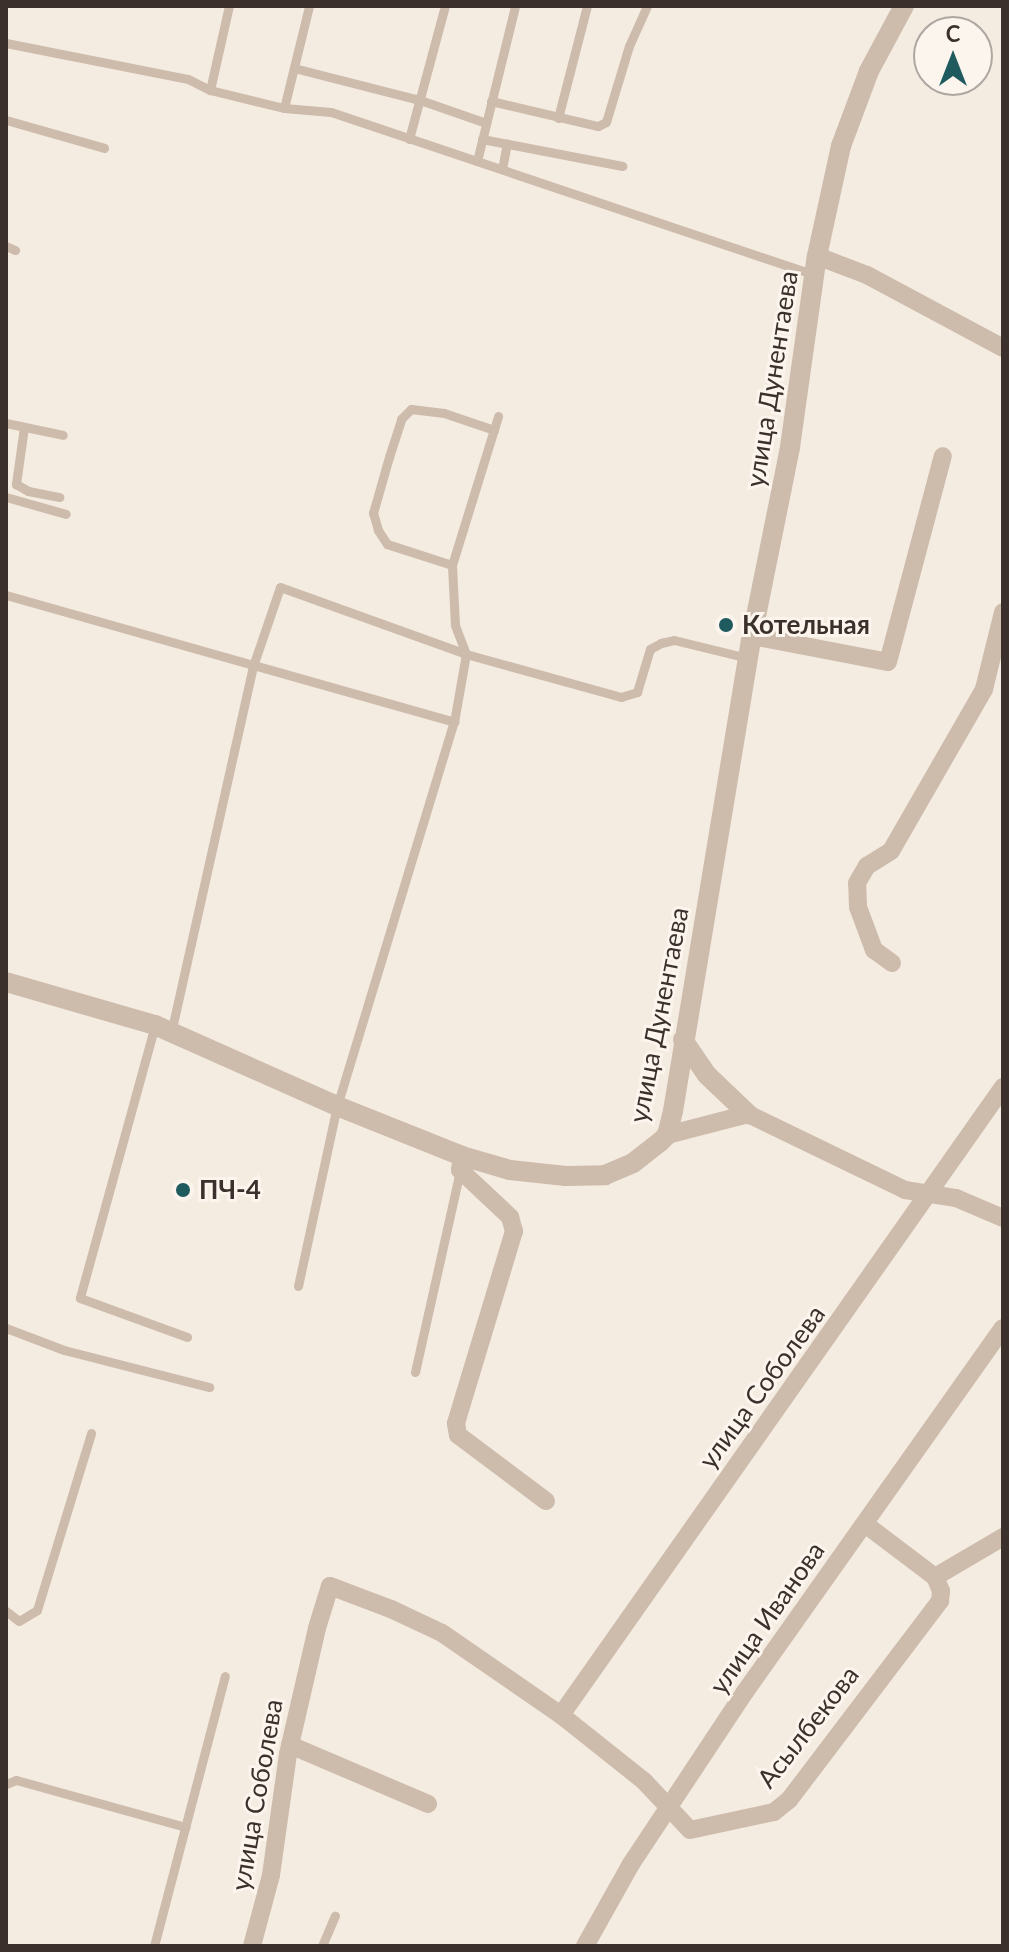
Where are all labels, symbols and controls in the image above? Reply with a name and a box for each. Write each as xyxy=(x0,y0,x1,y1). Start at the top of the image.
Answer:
north arrow xyxy=(913,16,993,96)
text: С xyxy=(946,20,960,47)
street label: улица Дунентаева xyxy=(739,269,805,489)
place label: Котельная xyxy=(742,609,870,641)
marker: Котельная xyxy=(717,616,735,634)
street label: улица Дунентаева xyxy=(623,905,695,1125)
place label: ПЧ-4 xyxy=(199,1174,261,1206)
marker: ПЧ-4 xyxy=(174,1181,192,1199)
street label: улица Соболева xyxy=(692,1299,832,1475)
street label: улица Иванова xyxy=(703,1536,831,1700)
street label: Асылбекова xyxy=(751,1660,865,1794)
street label: улица Соболева xyxy=(225,1697,289,1893)

